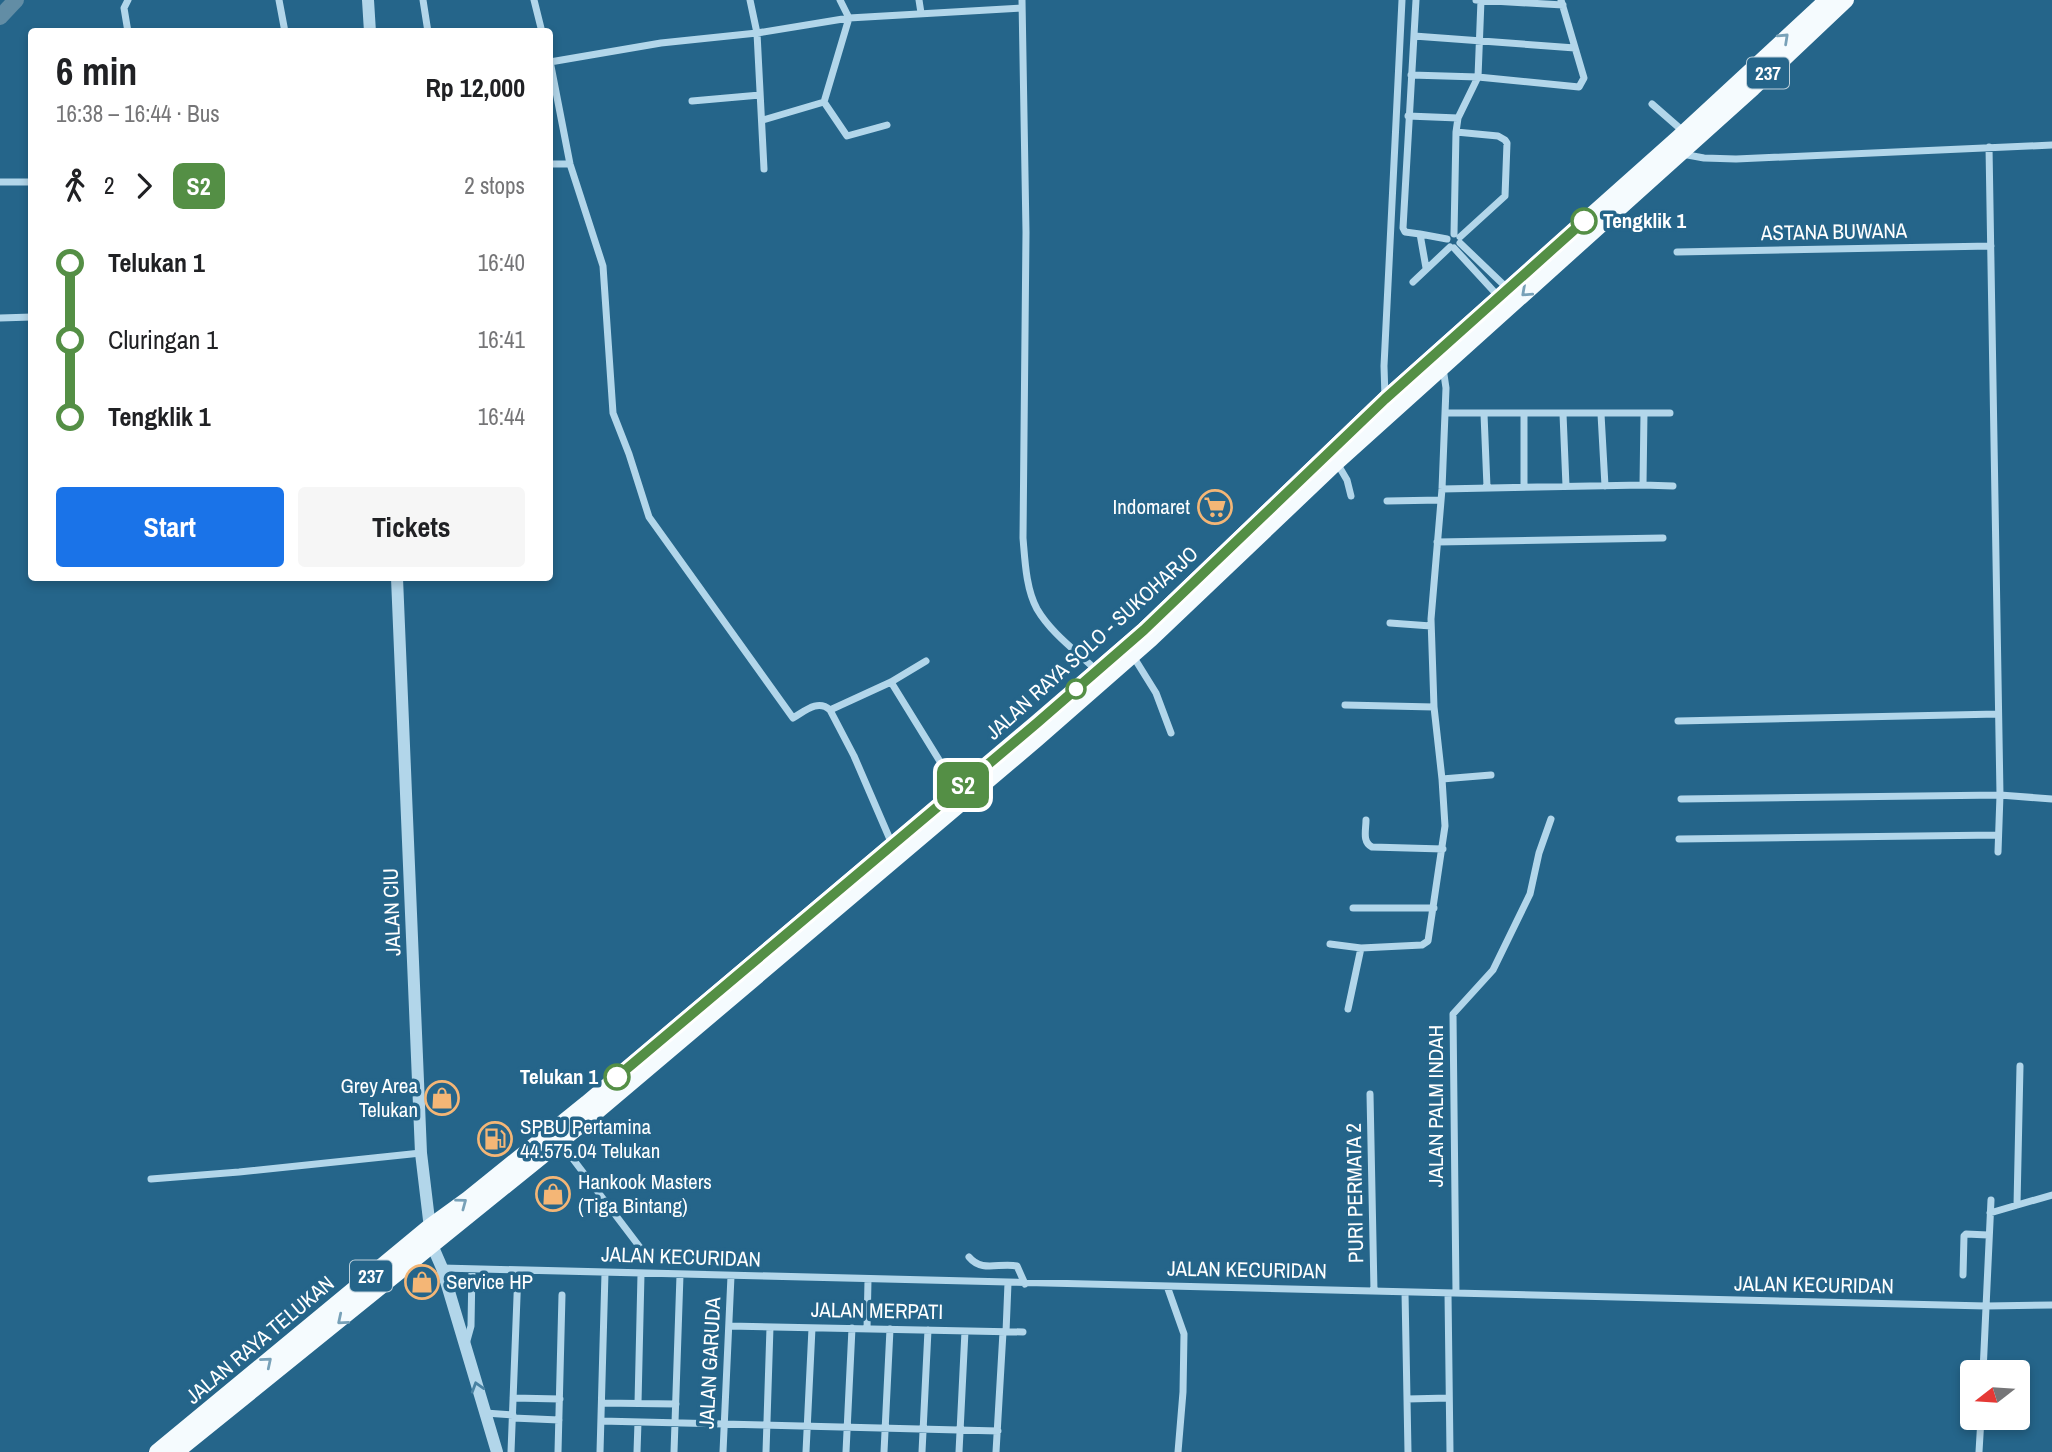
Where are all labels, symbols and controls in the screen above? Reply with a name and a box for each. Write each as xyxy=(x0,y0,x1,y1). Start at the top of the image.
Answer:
one-way arrow xyxy=(1776,34,1789,47)
text: 6 min xyxy=(56,46,137,97)
road number: 237 xyxy=(1747,58,1789,88)
text: Rp 12,000 xyxy=(425,70,525,105)
text: 16:38 – 16:44 · Bus xyxy=(56,98,220,129)
icon: walk xyxy=(56,167,94,205)
icon: forward xyxy=(125,167,163,205)
text: 2 xyxy=(104,170,115,201)
text: S2 xyxy=(187,170,211,202)
text: 2 stops xyxy=(464,170,525,201)
place label: Tengklik 1 xyxy=(1603,206,1686,235)
marker: Tengklik 1 xyxy=(1571,208,1597,234)
street label: ASTANA BUWANA xyxy=(1760,216,1908,247)
text: Telukan 1 xyxy=(108,245,205,280)
text: 16:40 xyxy=(478,247,525,278)
one-way arrow xyxy=(1521,284,1534,297)
text: Cluringan 1 xyxy=(108,322,218,357)
text: 16:41 xyxy=(478,324,525,355)
text: Tengklik 1 xyxy=(108,399,211,434)
text: 16:44 xyxy=(478,401,525,432)
button: Start xyxy=(56,487,284,567)
button: Tickets xyxy=(298,487,525,567)
supermarket icon: Indomaret xyxy=(1196,488,1234,526)
place label: Indomaret xyxy=(1112,492,1190,521)
street label: JALAN RAYA SOLO - SUKOHARJO xyxy=(979,539,1204,746)
unlabelled marker xyxy=(1066,679,1086,699)
line badge: S2 xyxy=(932,762,995,808)
text: S2 xyxy=(951,769,975,801)
street label: JALAN CIU xyxy=(375,868,408,957)
street label: JALAN PALM INDAH xyxy=(1421,1025,1450,1187)
place label: Telukan 1 xyxy=(520,1062,598,1091)
marker: Telukan 1 xyxy=(604,1064,630,1090)
place label: Grey Area Telukan xyxy=(340,1071,418,1124)
shop icon: Grey Area Telukan xyxy=(423,1079,461,1117)
place label: SPBU Pertamina 44.575.04 Telukan xyxy=(520,1112,660,1165)
fuel station icon: SPBU Pertamina 44.575.04 Telukan xyxy=(476,1120,514,1158)
street label: PURI PERMATA 2 xyxy=(1339,1123,1370,1263)
place label: Hankook Masters (Tiga Bintang) xyxy=(578,1167,712,1220)
shop icon: Hankook Masters (Tiga Bintang) xyxy=(534,1175,572,1213)
one-way arrow xyxy=(454,1199,467,1211)
street label: JALAN KECURIDAN xyxy=(601,1239,761,1274)
street label: JALAN KECURIDAN xyxy=(1167,1254,1327,1285)
road number: 237 xyxy=(350,1260,392,1292)
shop icon: Service HP xyxy=(403,1263,441,1301)
place label: Service HP xyxy=(446,1267,533,1296)
street label: JALAN RAYA TELUKAN xyxy=(179,1269,340,1410)
street label: JALAN KECURIDAN xyxy=(1734,1269,1894,1300)
street label: JALAN MERPATI xyxy=(811,1295,943,1326)
street label: JALAN GARUDA xyxy=(692,1296,727,1430)
one-way arrow xyxy=(337,1311,349,1324)
one-way arrow xyxy=(258,1358,271,1370)
north arrow xyxy=(1960,1360,2030,1430)
map controls xyxy=(1960,1360,2030,1430)
one-way arrow xyxy=(470,1381,485,1393)

